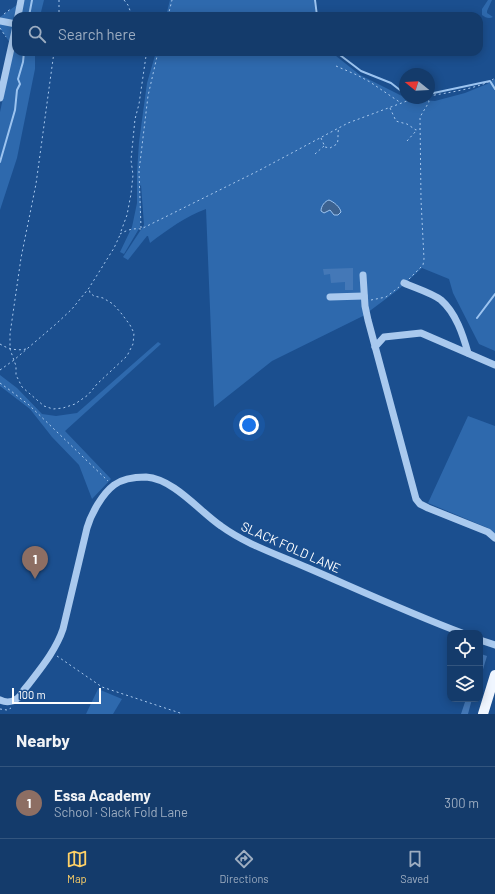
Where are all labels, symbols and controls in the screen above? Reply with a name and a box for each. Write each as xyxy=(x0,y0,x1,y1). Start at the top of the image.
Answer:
search box xyxy=(12,12,483,56)
icon: search xyxy=(26,23,48,45)
text: Search here xyxy=(58,25,136,43)
north arrow xyxy=(399,68,435,104)
your location xyxy=(239,415,259,435)
street label: SLACK FOLD LANE xyxy=(239,518,343,576)
pin: 1 xyxy=(22,546,48,579)
map controls xyxy=(447,630,483,702)
button: locate xyxy=(447,630,483,666)
button: layers xyxy=(447,666,483,702)
scale bar xyxy=(12,686,101,705)
text: 100 m xyxy=(18,688,46,701)
text: Nearby xyxy=(16,730,70,750)
text: Essa Academy xyxy=(54,786,151,804)
text: 1 xyxy=(27,795,31,811)
text: 300 m xyxy=(444,795,479,811)
text: School · Slack Fold Lane xyxy=(54,804,188,820)
tab: Map xyxy=(66,848,88,885)
tab: Directions xyxy=(219,848,269,885)
tab: Saved xyxy=(400,848,429,885)

